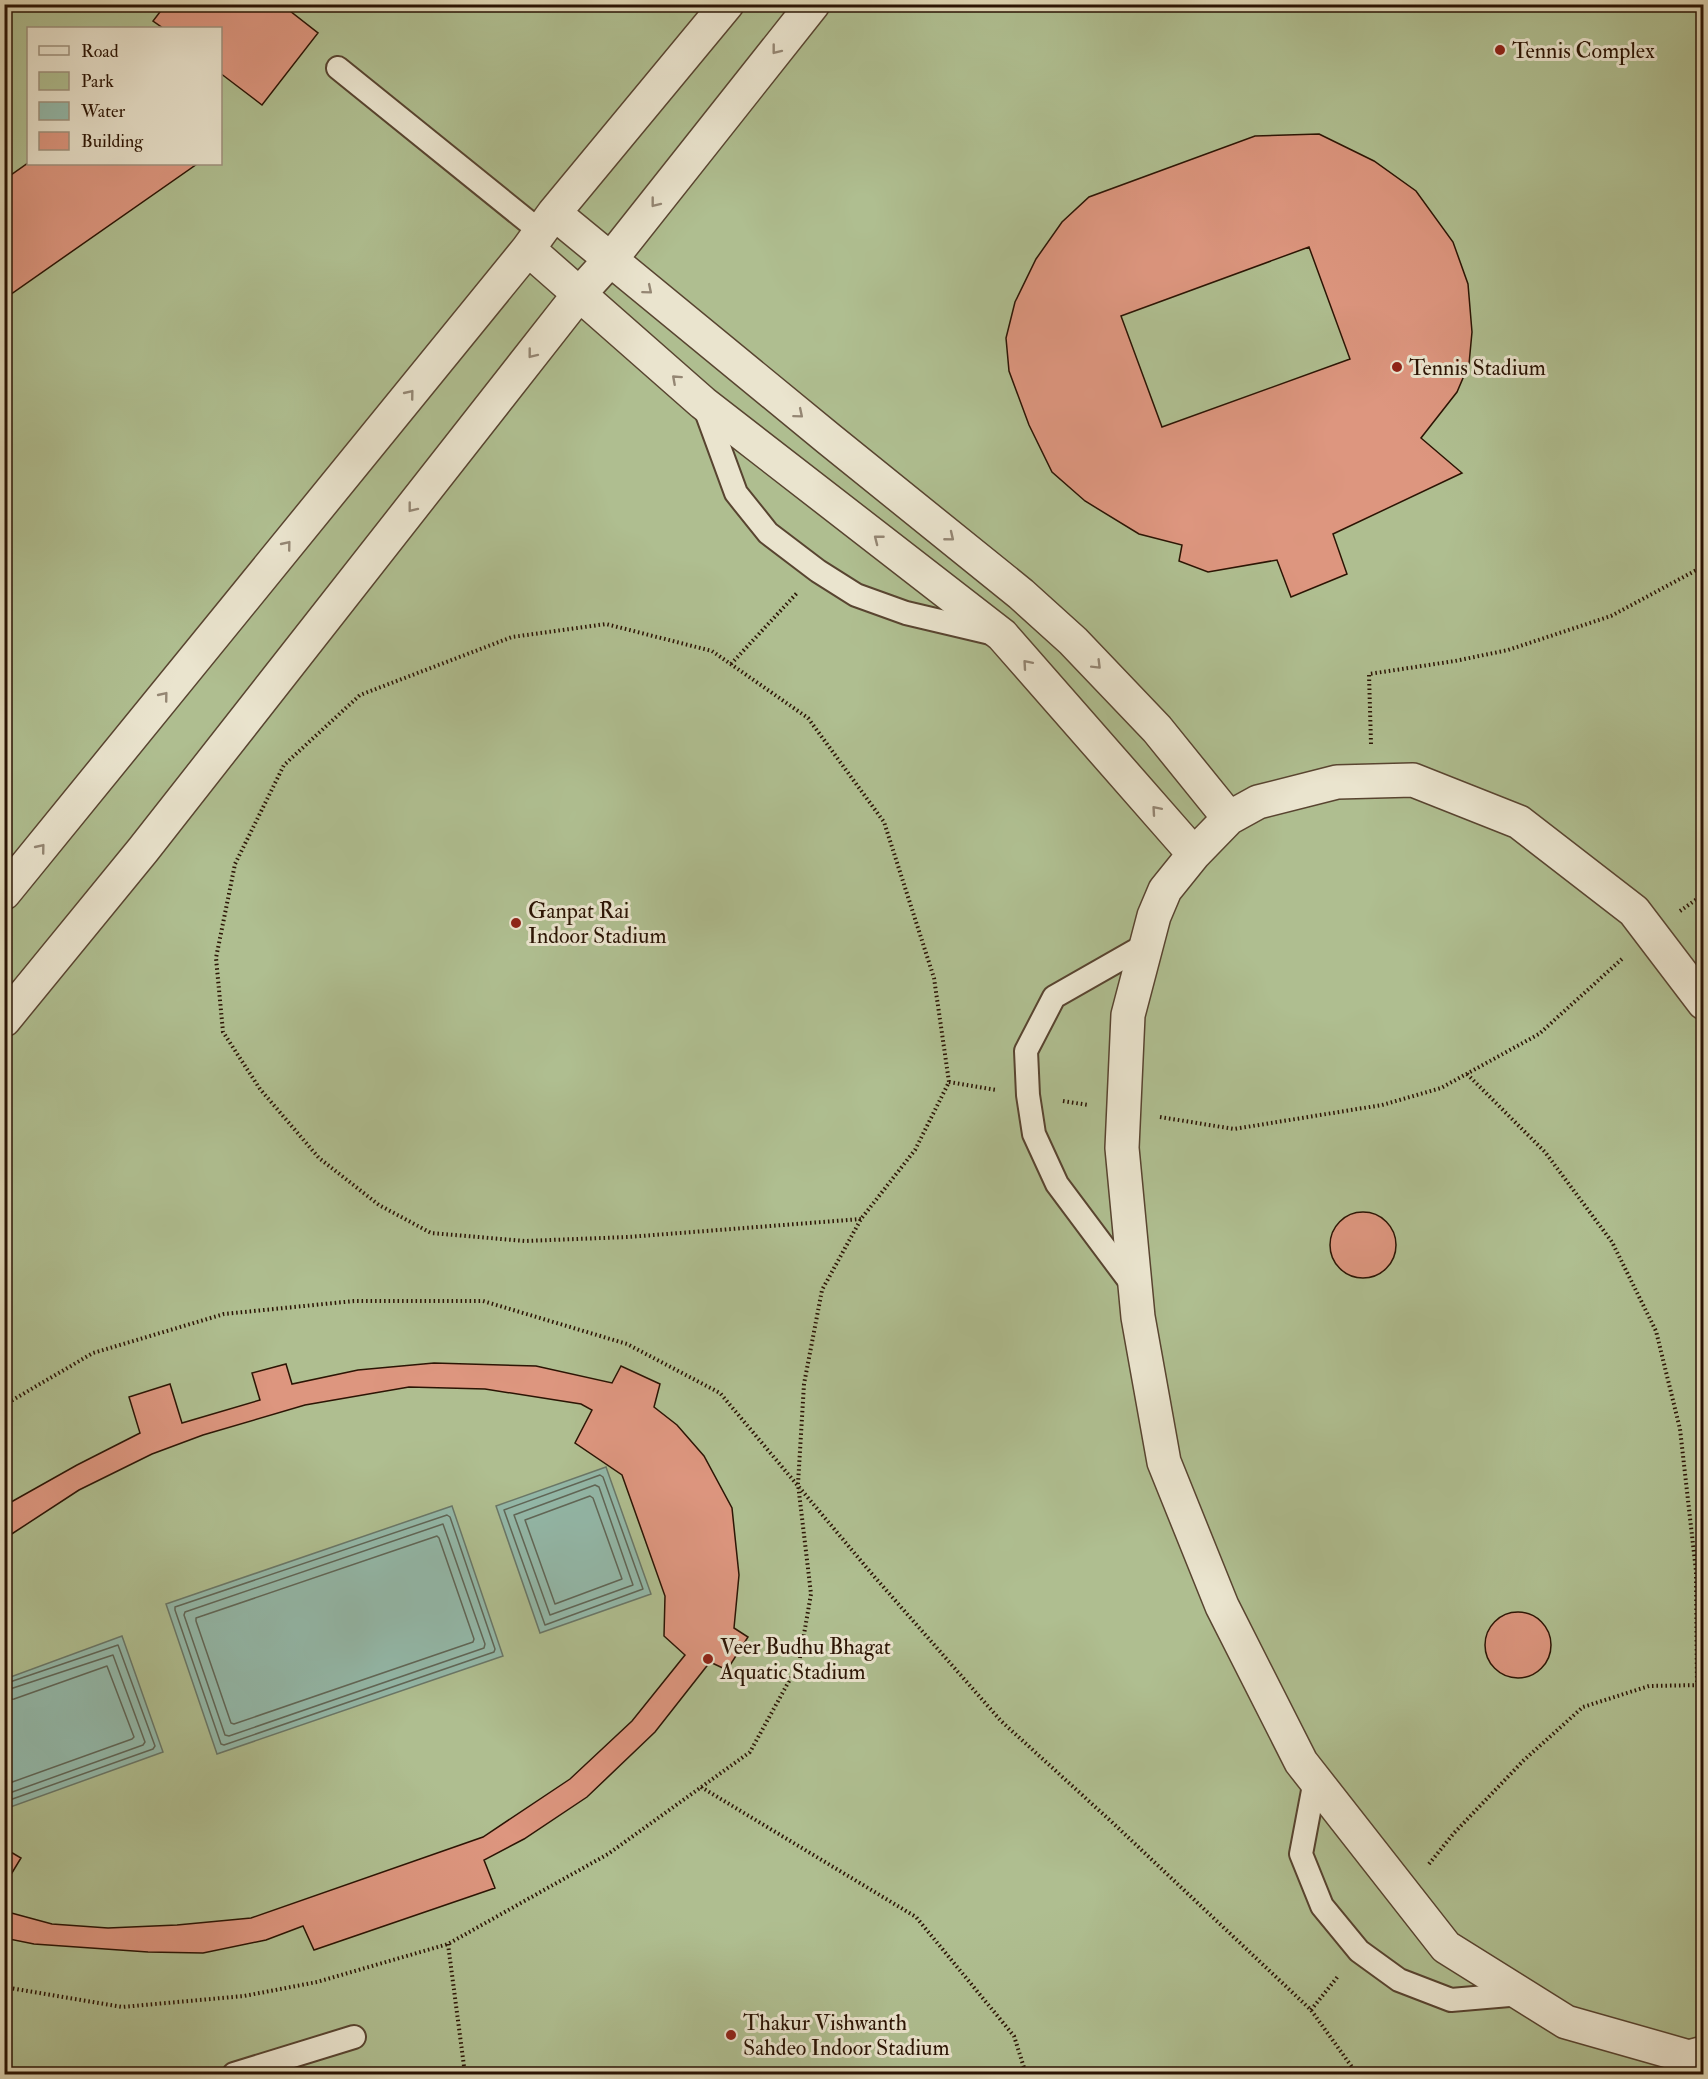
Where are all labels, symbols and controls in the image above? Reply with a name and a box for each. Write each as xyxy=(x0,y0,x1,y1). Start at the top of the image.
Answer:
legend xyxy=(27,27,222,165)
place label: Tennis Complex xyxy=(1512,37,1655,66)
text: Road xyxy=(81,40,119,63)
marker: Tennis Complex xyxy=(1493,43,1507,57)
one-way arrow xyxy=(773,44,784,55)
text: Park xyxy=(81,70,114,93)
text: Water xyxy=(80,100,125,123)
text: Building xyxy=(81,130,144,153)
one-way arrow xyxy=(651,196,662,207)
one-way arrow xyxy=(641,283,652,294)
one-way arrow xyxy=(528,347,539,358)
place label: Tennis Stadium xyxy=(1409,354,1546,382)
marker: Tennis Stadium xyxy=(1390,360,1404,374)
one-way arrow xyxy=(672,375,683,386)
one-way arrow xyxy=(403,390,414,401)
one-way arrow xyxy=(792,407,803,418)
one-way arrow xyxy=(408,501,419,512)
one-way arrow xyxy=(943,529,954,540)
one-way arrow xyxy=(874,535,885,546)
one-way arrow xyxy=(280,541,291,552)
one-way arrow xyxy=(1089,658,1100,669)
one-way arrow xyxy=(1023,660,1034,670)
one-way arrow xyxy=(157,692,168,703)
one-way arrow xyxy=(1152,806,1163,817)
one-way arrow xyxy=(34,844,45,855)
place label: Ganpat Rai Indoor Stadium xyxy=(528,897,666,950)
marker: Ganpat Rai Indoor Stadium xyxy=(509,916,523,930)
place label: Veer Budhu Bhagat Aquatic Stadium xyxy=(719,1633,891,1686)
marker: Veer Budhu Bhagat Aquatic Stadium xyxy=(701,1652,715,1666)
place label: Thakur Vishwanth Sahdeo Indoor Stadium xyxy=(743,2009,950,2062)
marker: Thakur Vishwanth Sahdeo Indoor Stadium xyxy=(724,2028,738,2042)

